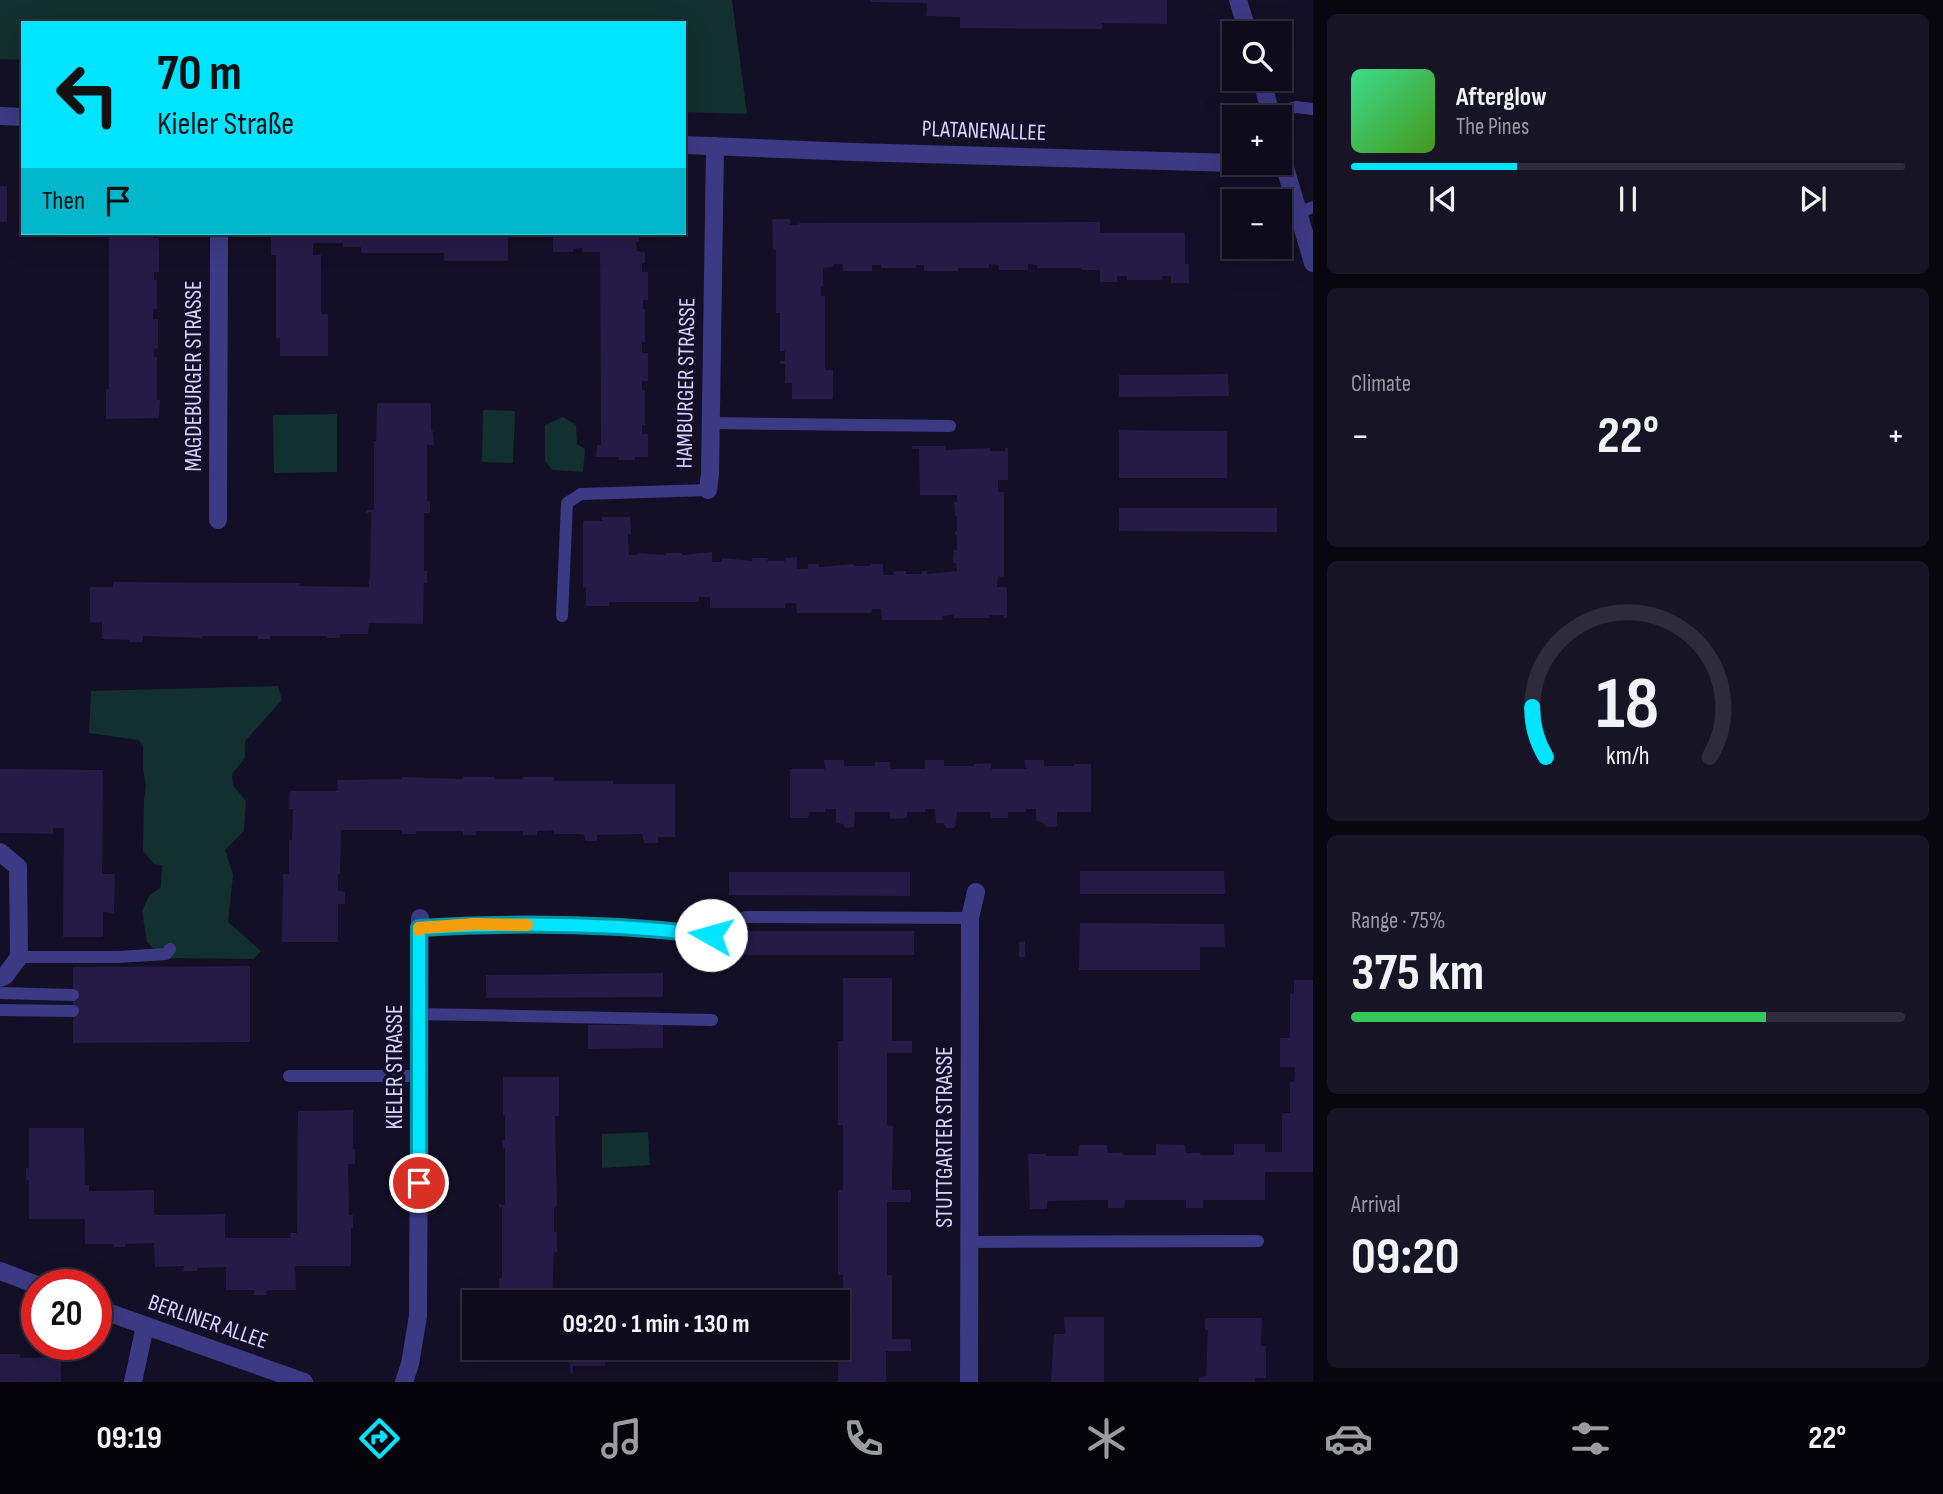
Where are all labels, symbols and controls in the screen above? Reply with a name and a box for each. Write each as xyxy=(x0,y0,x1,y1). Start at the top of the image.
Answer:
map controls xyxy=(1222,21,1292,259)
button: search xyxy=(1222,21,1292,91)
text: 70 m xyxy=(157,45,242,104)
icon: left xyxy=(42,49,133,140)
text: Afterglow xyxy=(1456,82,1547,113)
text: Kieler Straße xyxy=(157,105,294,144)
button: + xyxy=(1222,105,1292,175)
text: The Pines xyxy=(1456,113,1529,141)
street label: PLATANENALLEE xyxy=(921,115,1047,147)
icon: previous xyxy=(1424,180,1462,218)
icon: pause xyxy=(1609,180,1647,218)
icon: next xyxy=(1794,180,1832,218)
icon: arrive xyxy=(99,182,137,220)
text: Then xyxy=(42,186,85,217)
button: − xyxy=(1222,189,1292,259)
street label: MAGDEBURGER STRASSE xyxy=(180,280,208,472)
street label: HAMBURGER STRASSE xyxy=(671,297,701,469)
text: Climate xyxy=(1351,370,1411,398)
text: 22° xyxy=(1597,405,1659,468)
text: − xyxy=(1351,414,1370,459)
text: + xyxy=(1886,414,1905,459)
text: 18 xyxy=(1597,661,1659,749)
text: km/h xyxy=(1606,741,1650,772)
position arrow xyxy=(674,898,748,972)
text: Range · 75% xyxy=(1351,907,1445,935)
text: 375 km xyxy=(1351,942,1484,1005)
street label: KIELER STRASSE xyxy=(381,1005,409,1129)
street label: STUTTGARTER STRASSE xyxy=(931,1046,959,1228)
pin xyxy=(389,1153,449,1213)
icon: arrive xyxy=(400,1164,438,1202)
text: Arrival xyxy=(1351,1191,1400,1219)
text: 09:20 xyxy=(1351,1226,1460,1289)
speed limit sign: 20 xyxy=(21,1269,112,1360)
street label: BERLINER ALLEE xyxy=(144,1288,272,1356)
text: 09:20 · 1 min · 130 m xyxy=(563,1309,749,1340)
icon: directions xyxy=(355,1414,404,1463)
icon: music xyxy=(597,1414,646,1463)
icon: phone xyxy=(839,1414,888,1463)
icon: climate xyxy=(1082,1414,1131,1463)
icon: car xyxy=(1324,1414,1373,1463)
icon: filters xyxy=(1566,1414,1615,1463)
text: 09:19 xyxy=(97,1419,162,1458)
text: 22° xyxy=(1808,1419,1846,1458)

